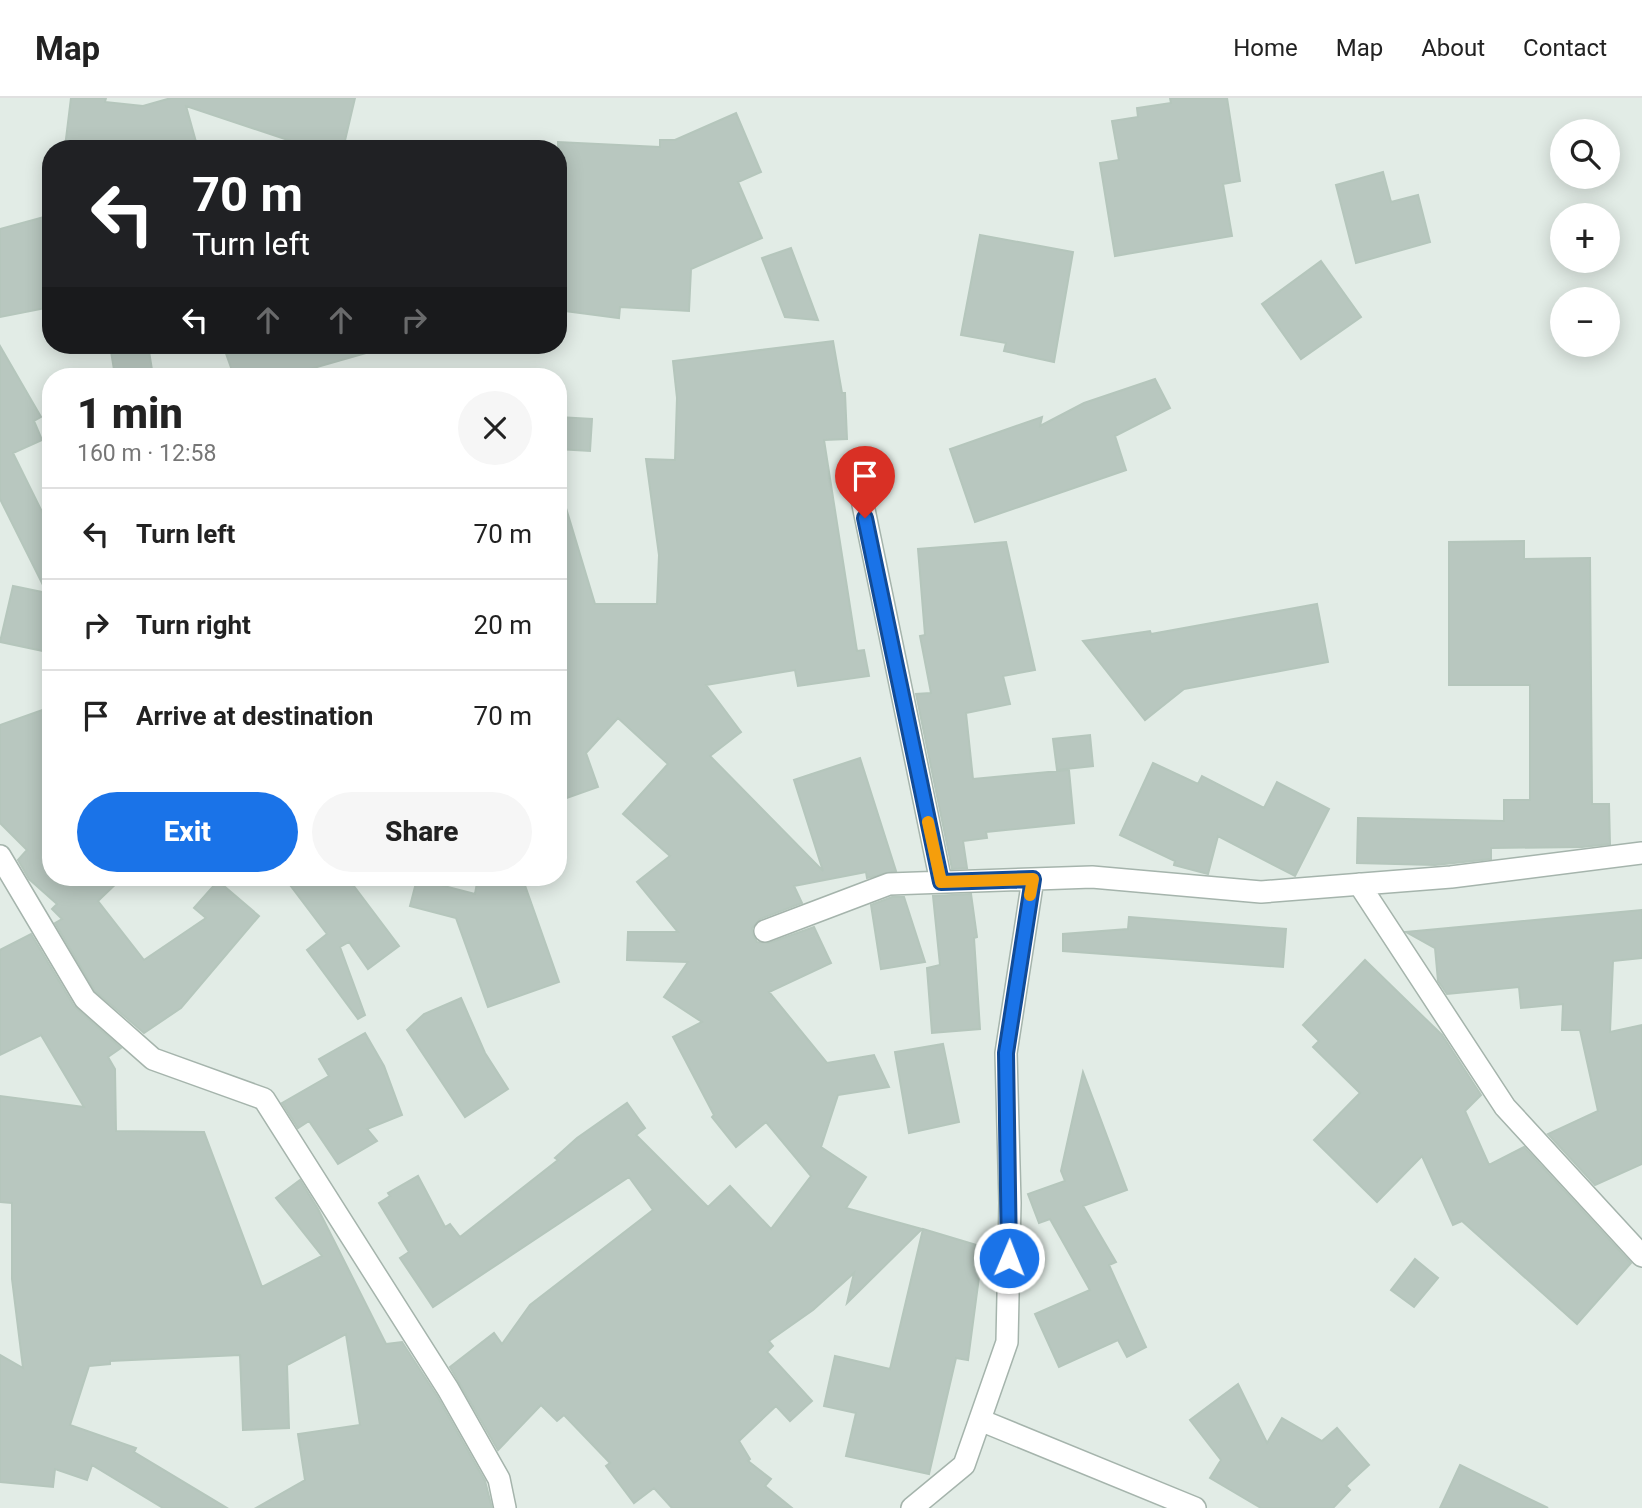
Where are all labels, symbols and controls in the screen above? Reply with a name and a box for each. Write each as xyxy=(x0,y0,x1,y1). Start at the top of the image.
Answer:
text: Map xyxy=(35,29,100,68)
text: Home xyxy=(1233,34,1298,62)
text: Map xyxy=(1336,34,1383,62)
text: About xyxy=(1421,34,1485,62)
text: Contact xyxy=(1523,34,1607,62)
map controls xyxy=(1550,119,1620,357)
button: search xyxy=(1550,119,1620,189)
text: 70 m xyxy=(192,166,303,223)
icon: left xyxy=(77,168,168,259)
button: + xyxy=(1550,203,1620,273)
text: Turn left xyxy=(192,225,310,263)
button: − xyxy=(1550,287,1620,357)
icon: left xyxy=(176,301,214,339)
icon: ahead xyxy=(249,301,287,339)
icon: ahead xyxy=(322,301,360,339)
icon: right xyxy=(395,301,433,339)
text: 1 min xyxy=(77,389,183,438)
button: close xyxy=(458,391,532,465)
text: 160 m · 12:58 xyxy=(77,440,216,467)
pin xyxy=(835,446,895,518)
icon: arrive xyxy=(846,457,884,495)
icon: left xyxy=(77,515,115,553)
text: Turn left xyxy=(136,519,235,549)
text: 70 m xyxy=(474,519,532,549)
icon: right xyxy=(77,606,115,644)
text: Turn right xyxy=(136,610,251,640)
text: 20 m xyxy=(474,610,532,640)
icon: arrive xyxy=(77,697,115,735)
text: Arrive at destination xyxy=(136,701,373,731)
text: 70 m xyxy=(474,701,532,731)
button: Exit xyxy=(77,792,298,872)
button: Share xyxy=(312,792,532,872)
position arrow xyxy=(972,1221,1046,1295)

